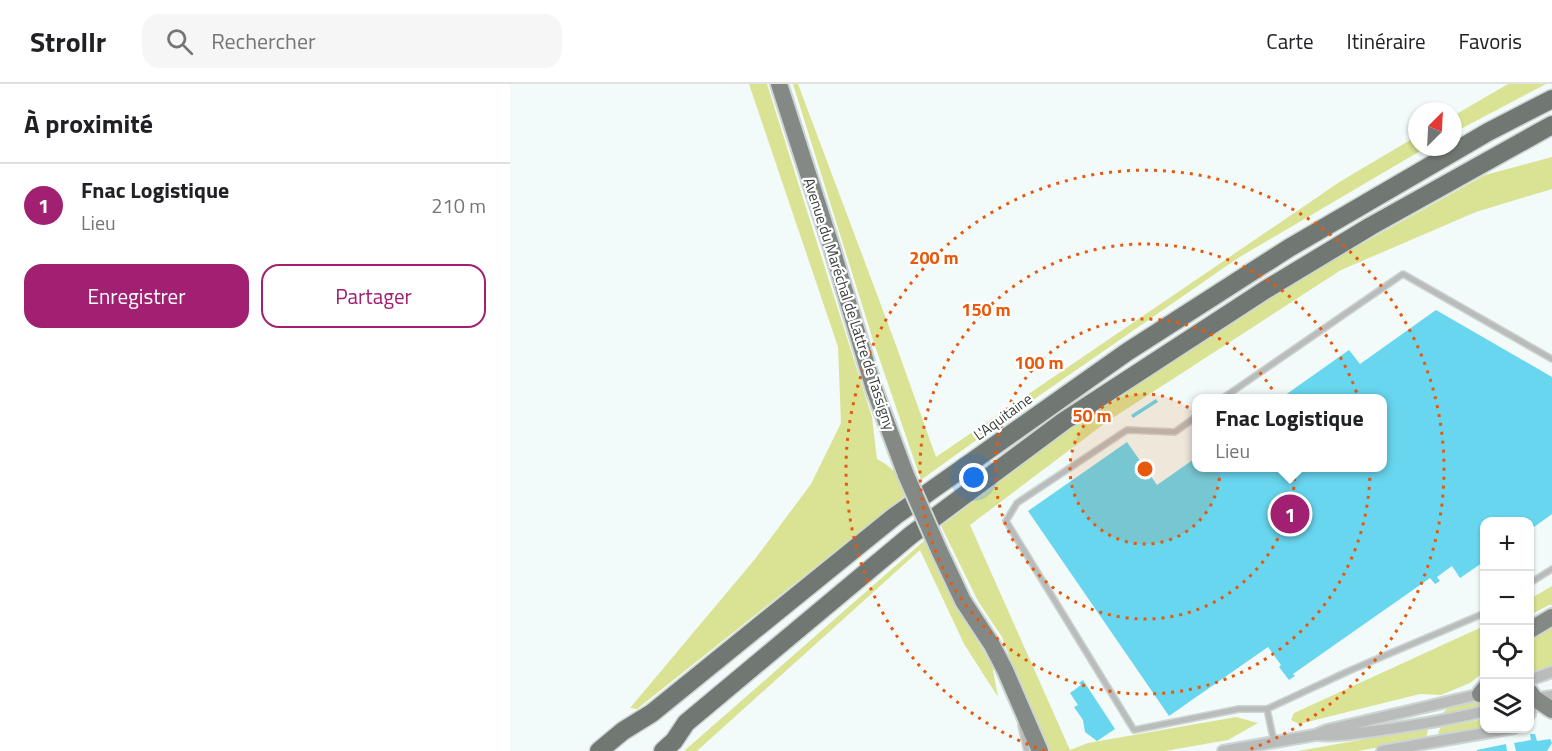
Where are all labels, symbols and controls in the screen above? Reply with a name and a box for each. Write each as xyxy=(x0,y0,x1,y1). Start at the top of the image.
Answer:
search box xyxy=(142,14,562,68)
text: Strollr xyxy=(30,20,106,63)
text: Rechercher xyxy=(211,24,316,58)
icon: search xyxy=(163,25,196,58)
text: Carte xyxy=(1266,25,1314,57)
text: Itinéraire xyxy=(1347,25,1426,57)
text: Favoris xyxy=(1459,25,1522,57)
north arrow xyxy=(1408,102,1462,156)
text: À proximité xyxy=(24,104,153,143)
text: Fnac Logistique xyxy=(81,173,229,207)
street label: Avenue du Maréchal de Lattre de Tassigny xyxy=(798,175,901,433)
text: 1 xyxy=(38,190,49,221)
text: 210 m xyxy=(431,190,486,221)
text: Lieu xyxy=(81,207,116,238)
text: 200 m xyxy=(909,244,959,271)
button: Enregistrer xyxy=(24,264,249,328)
button: Partager xyxy=(261,264,486,328)
text: 150 m xyxy=(961,296,1011,323)
text: 100 m xyxy=(1014,349,1064,376)
street label: L'Aquitaine xyxy=(968,387,1037,446)
popup xyxy=(1192,394,1387,472)
text: Fnac Logistique xyxy=(1215,401,1364,435)
text: 50 m xyxy=(1072,402,1112,429)
text: Lieu xyxy=(1215,435,1250,466)
centre of rings xyxy=(1135,459,1155,479)
your location xyxy=(959,463,988,492)
pin: 1 xyxy=(1270,492,1310,536)
map controls xyxy=(1480,517,1534,733)
button: + xyxy=(1480,517,1534,571)
button: − xyxy=(1480,571,1534,625)
button: locate xyxy=(1480,625,1534,679)
button: layers xyxy=(1480,679,1534,733)

